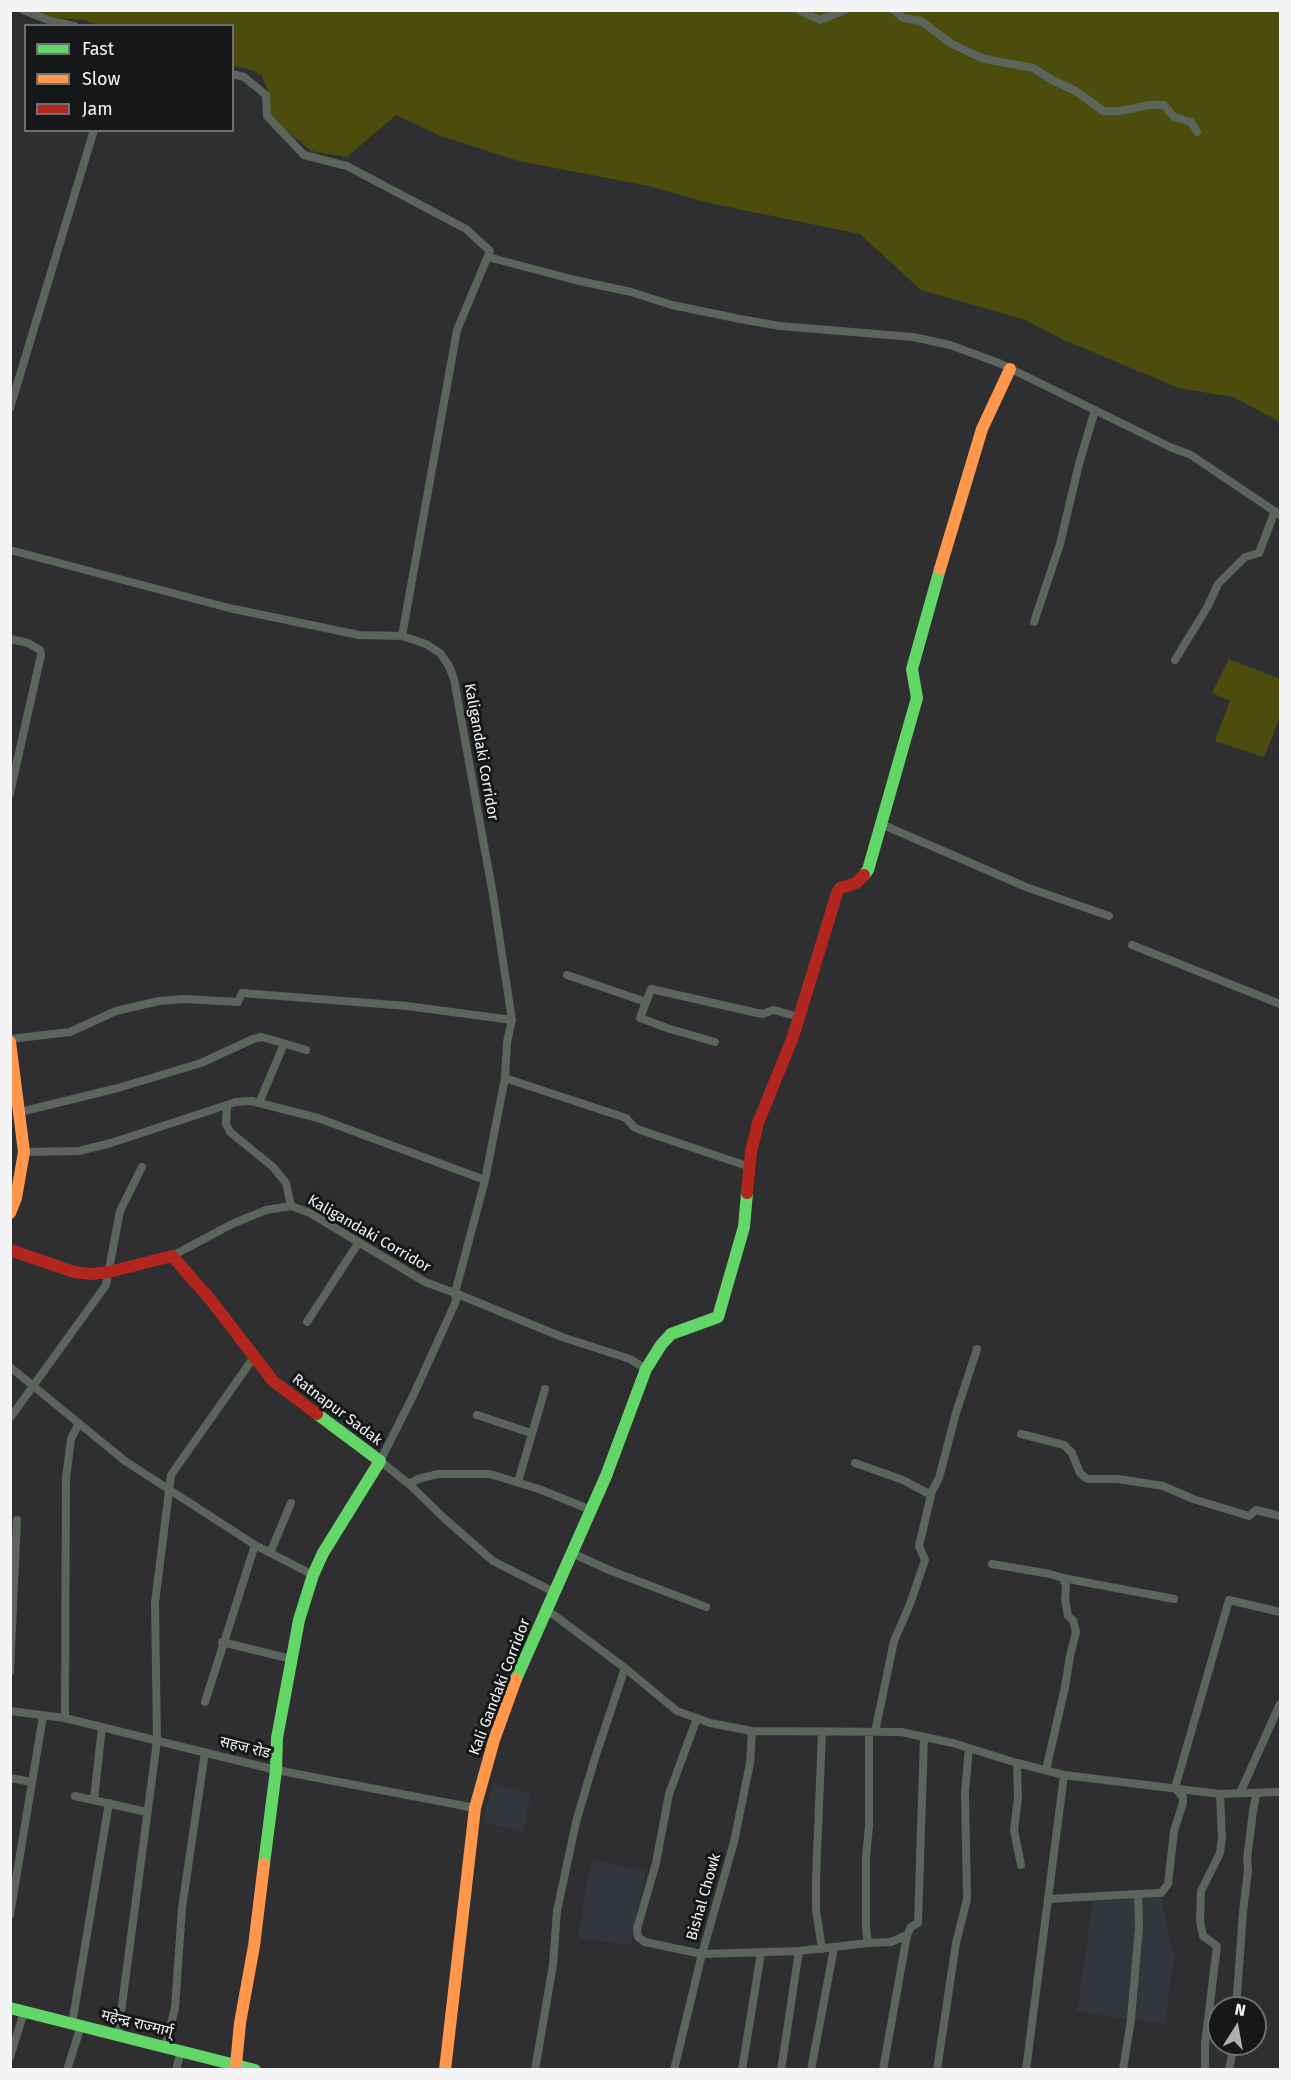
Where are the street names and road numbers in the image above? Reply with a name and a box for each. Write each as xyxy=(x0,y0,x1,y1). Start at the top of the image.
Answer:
street label: Kaligandaki Corridor xyxy=(460,682,502,822)
street label: Kaligandaki Corridor xyxy=(304,1191,434,1277)
street label: Ratnapur Sadak xyxy=(288,1370,386,1450)
street label: Kali Gandaki Corridor xyxy=(466,1616,534,1758)
street label: सहज रोड xyxy=(218,1733,272,1763)
street label: Bishal Chowk xyxy=(683,1851,725,1943)
street label: महेन्द्र राज्मार्ग् xyxy=(99,2006,175,2042)

